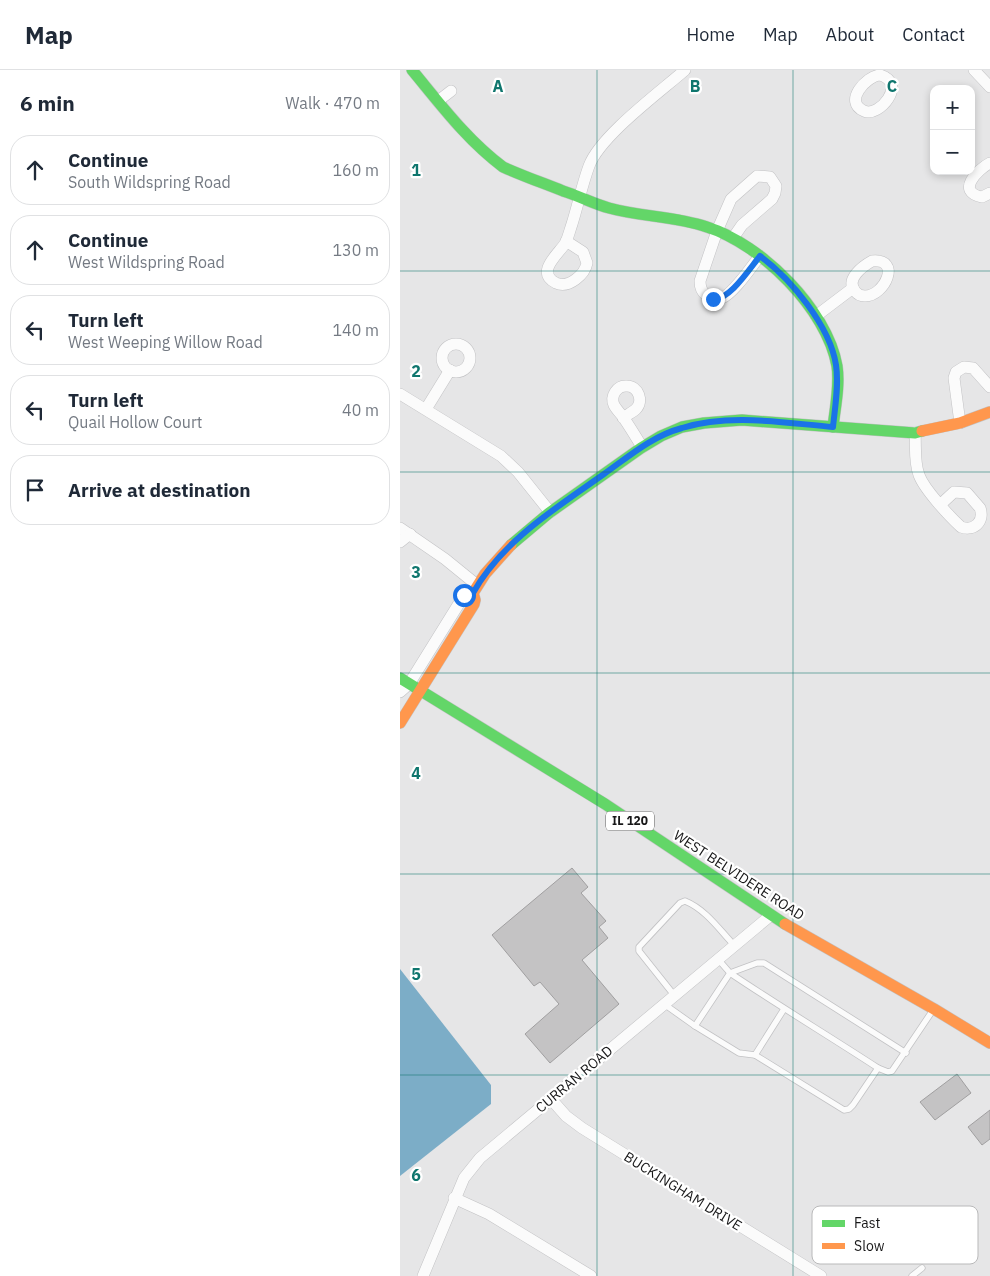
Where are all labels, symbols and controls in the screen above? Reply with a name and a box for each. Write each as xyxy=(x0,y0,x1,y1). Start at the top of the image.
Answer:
text: Map xyxy=(25,19,73,51)
text: Home xyxy=(687,23,735,46)
text: Map xyxy=(763,23,798,46)
text: About xyxy=(826,23,874,46)
text: Contact xyxy=(902,23,965,46)
text: A xyxy=(493,76,504,96)
text: B xyxy=(690,76,701,96)
text: C xyxy=(887,76,897,96)
map controls xyxy=(930,85,975,175)
button: + xyxy=(930,85,975,130)
text: 6 min xyxy=(20,89,75,117)
text: Walk · 470 m xyxy=(285,93,380,113)
button: − xyxy=(930,130,975,175)
text: Continue xyxy=(68,148,148,172)
icon: ahead xyxy=(21,156,49,184)
text: 160 m xyxy=(332,160,379,180)
text: 1 xyxy=(411,160,421,180)
text: South Wildspring Road xyxy=(68,172,231,192)
text: Continue xyxy=(68,228,148,252)
icon: ahead xyxy=(21,236,49,264)
text: 130 m xyxy=(332,240,379,260)
text: West Wildspring Road xyxy=(68,252,225,272)
route end xyxy=(702,288,725,311)
text: Turn left xyxy=(68,308,144,332)
icon: left xyxy=(21,316,49,344)
text: 140 m xyxy=(332,320,379,340)
text: West Weeping Willow Road xyxy=(68,332,263,352)
text: 2 xyxy=(411,361,421,381)
text: Turn left xyxy=(68,388,144,412)
icon: left xyxy=(21,396,49,424)
text: 40 m xyxy=(342,400,379,420)
text: Quail Hollow Court xyxy=(68,412,202,432)
icon: arrive xyxy=(21,476,49,504)
text: Arrive at destination xyxy=(68,478,251,502)
text: 3 xyxy=(411,562,421,582)
route start xyxy=(453,584,476,607)
text: 4 xyxy=(411,763,421,783)
road number: IL 120 xyxy=(606,811,654,830)
street label: WEST BELVIDERE ROAD xyxy=(670,826,808,924)
text: 5 xyxy=(411,964,421,984)
street label: CURRAN ROAD xyxy=(532,1042,616,1116)
street label: BUCKINGHAM DRIVE xyxy=(621,1147,745,1235)
text: 6 xyxy=(411,1165,421,1185)
legend xyxy=(812,1206,978,1264)
text: Fast xyxy=(854,1214,880,1232)
text: Slow xyxy=(854,1237,885,1255)

